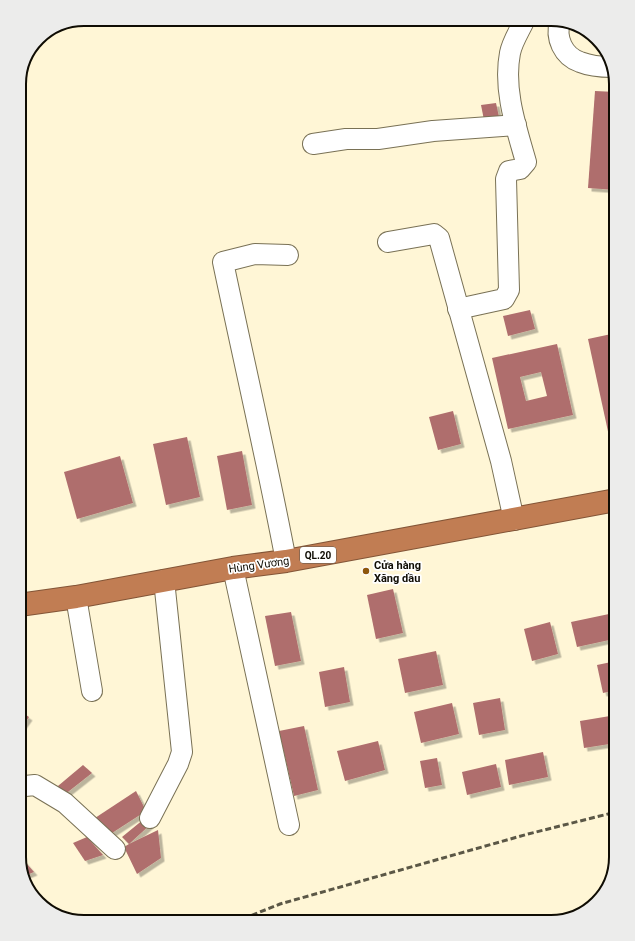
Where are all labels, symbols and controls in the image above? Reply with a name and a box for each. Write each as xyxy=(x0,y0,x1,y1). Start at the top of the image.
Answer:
road number: QL.20 xyxy=(300,547,336,563)
street label: Hùng Vương xyxy=(228,554,290,576)
place label: Cửa hàng Xăng dầu xyxy=(374,559,421,585)
marker: Cửa hàng Xăng dầu xyxy=(361,566,371,576)

